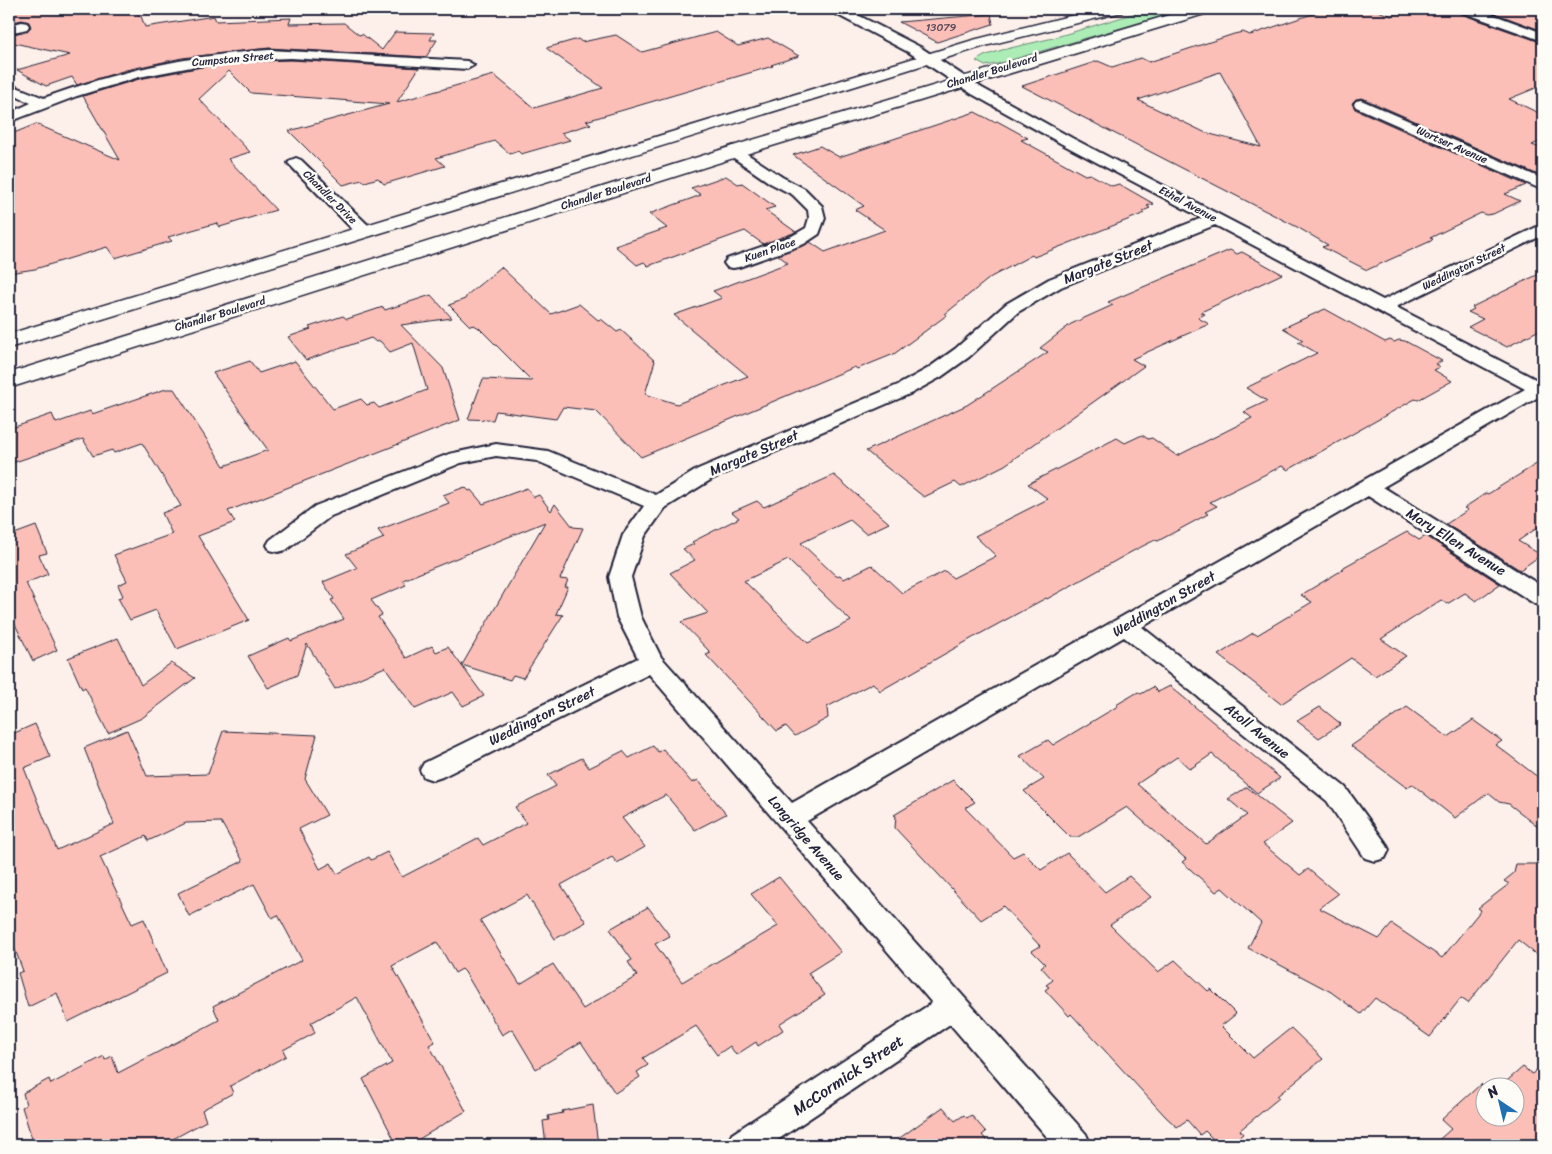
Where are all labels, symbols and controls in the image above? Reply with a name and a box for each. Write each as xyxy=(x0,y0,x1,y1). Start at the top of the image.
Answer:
house number: 13079 xyxy=(926,18,957,37)
street label: Cumpston Street xyxy=(191,46,275,72)
street label: Chandler Boulevard xyxy=(944,48,1041,94)
street label: Wortser Avenue xyxy=(1413,121,1491,169)
street label: Chandler Drive xyxy=(298,165,362,229)
street label: Chandler Boulevard xyxy=(558,168,655,216)
street label: Ethel Avenue xyxy=(1155,181,1221,228)
street label: Kuen Place xyxy=(742,232,799,268)
street label: Margate Street xyxy=(1059,232,1158,291)
street label: Weddington Street xyxy=(1419,238,1510,296)
street label: Chandler Boulevard xyxy=(172,291,269,337)
street label: Margate Street xyxy=(705,422,804,483)
street label: Mary Ellen Avenue xyxy=(1401,501,1511,583)
street label: Weddington Street xyxy=(1107,563,1222,644)
street label: Weddington Street xyxy=(484,679,601,753)
street label: Atoll Avenue xyxy=(1218,696,1296,766)
street label: Longridge Avenue xyxy=(761,789,851,887)
street label: McCormick Street xyxy=(786,1027,910,1123)
north arrow xyxy=(1474,1076,1524,1126)
text: N xyxy=(1481,1079,1504,1105)

